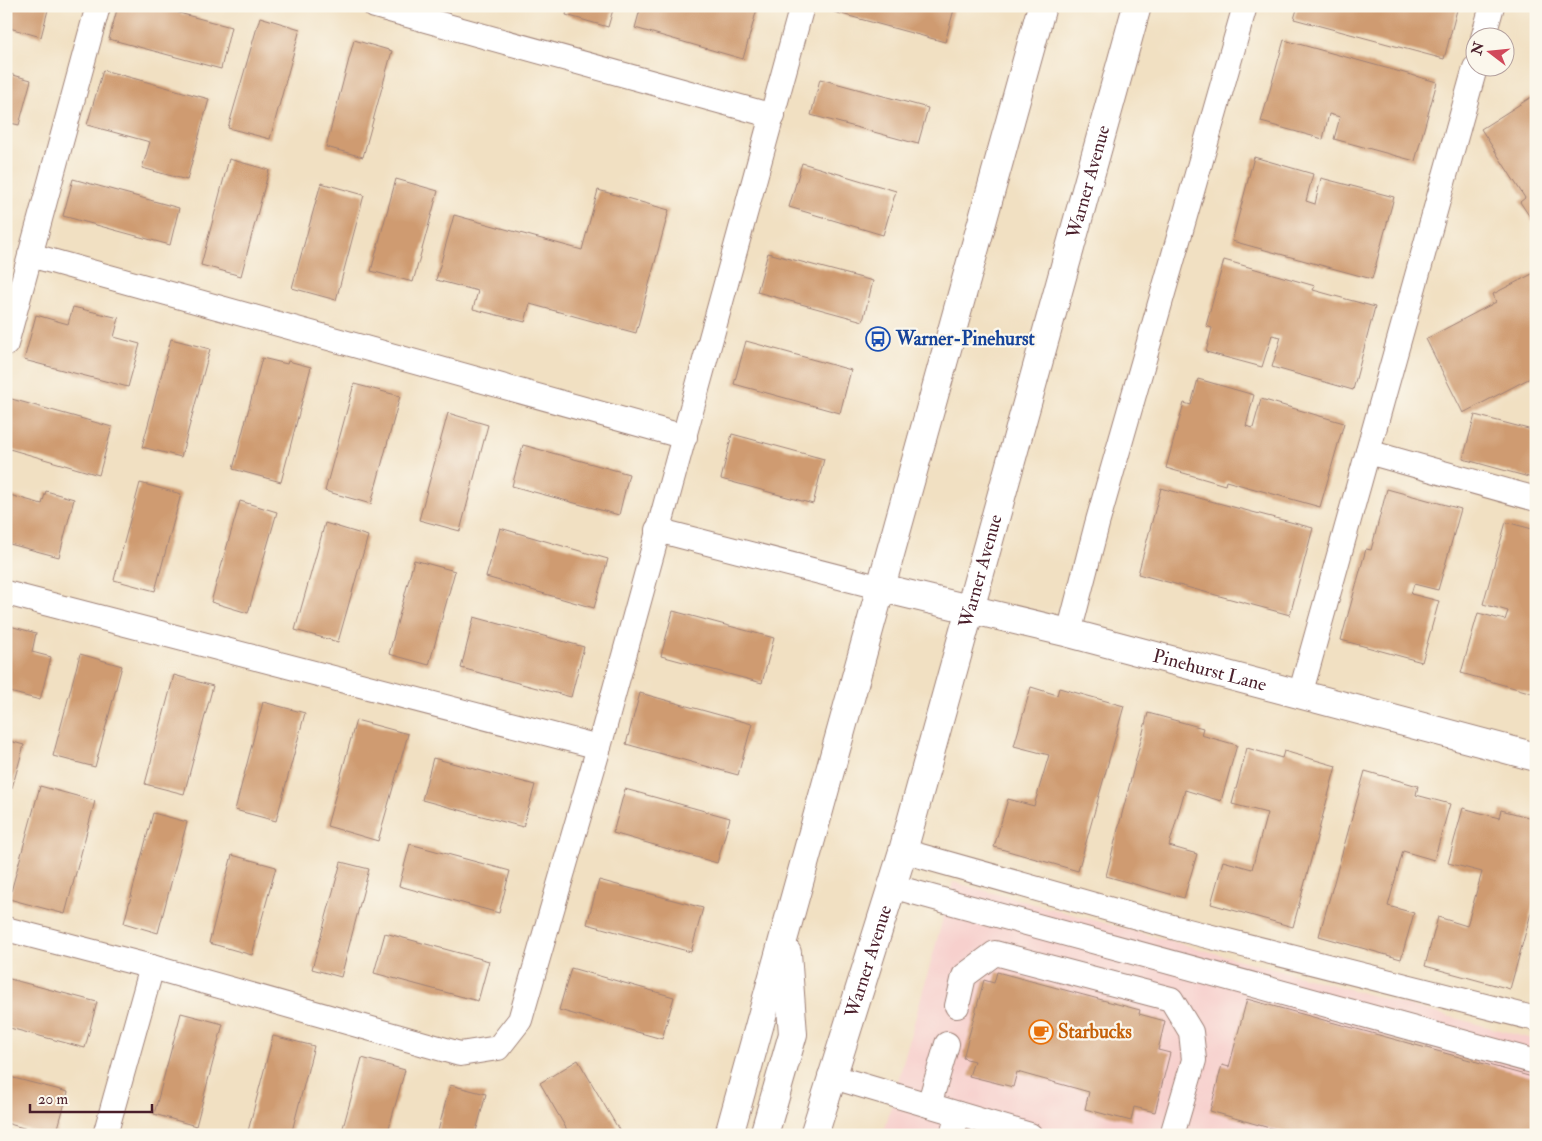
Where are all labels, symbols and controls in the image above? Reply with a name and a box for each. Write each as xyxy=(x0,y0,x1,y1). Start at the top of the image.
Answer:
north arrow xyxy=(1464,28,1514,78)
text: N xyxy=(1468,40,1488,58)
street label: Warner Avenue xyxy=(1061,122,1115,242)
bus stop icon: Warner-Pinehurst xyxy=(865,326,891,352)
place label: Warner-Pinehurst xyxy=(895,327,1035,351)
street label: Warner Avenue xyxy=(953,512,1008,631)
street label: Pinehurst Lane xyxy=(1150,644,1269,697)
street label: Warner Avenue xyxy=(839,902,897,1021)
cafe icon: Starbucks xyxy=(1028,1019,1054,1045)
place label: Starbucks xyxy=(1058,1020,1132,1044)
scale bar xyxy=(30,1081,152,1113)
text: 20 m xyxy=(38,1090,68,1109)

